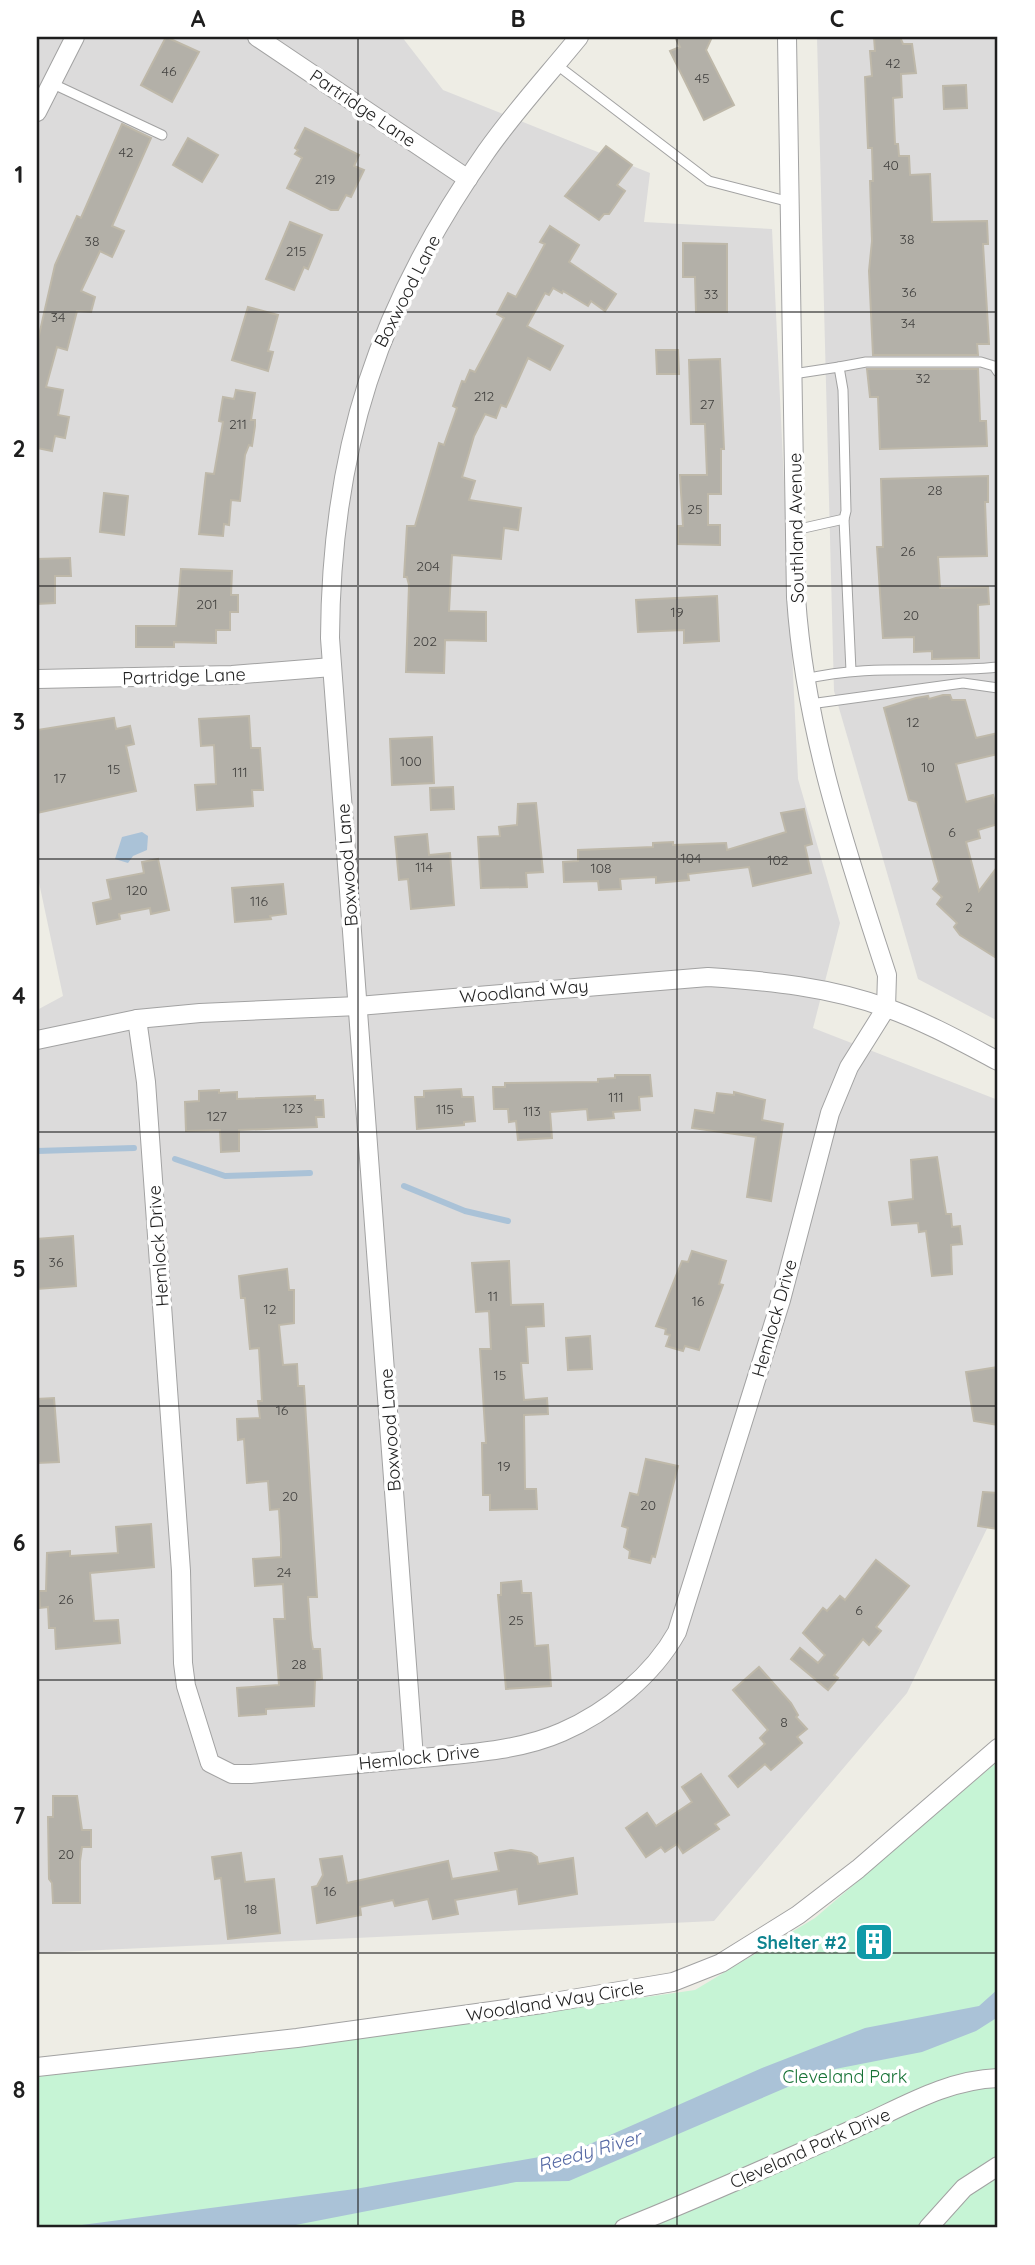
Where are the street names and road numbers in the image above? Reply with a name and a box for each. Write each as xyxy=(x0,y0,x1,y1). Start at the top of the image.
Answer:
street label: Partridge Lane xyxy=(305,64,421,152)
street label: Boxwood Lane xyxy=(369,231,445,351)
street label: Southland Avenue xyxy=(783,453,809,603)
street label: Partridge Lane xyxy=(122,662,246,690)
street label: Boxwood Lane xyxy=(331,803,363,927)
street label: Woodland Way xyxy=(459,974,589,1008)
street label: Hemlock Drive xyxy=(142,1185,174,1307)
street label: Hemlock Drive xyxy=(746,1256,802,1380)
street label: Boxwood Lane xyxy=(374,1368,406,1492)
street label: Hemlock Drive xyxy=(357,1739,481,1775)
street label: Woodland Way Circle xyxy=(464,1976,646,2026)
street label: Cleveland Park Drive xyxy=(726,2102,894,2194)

